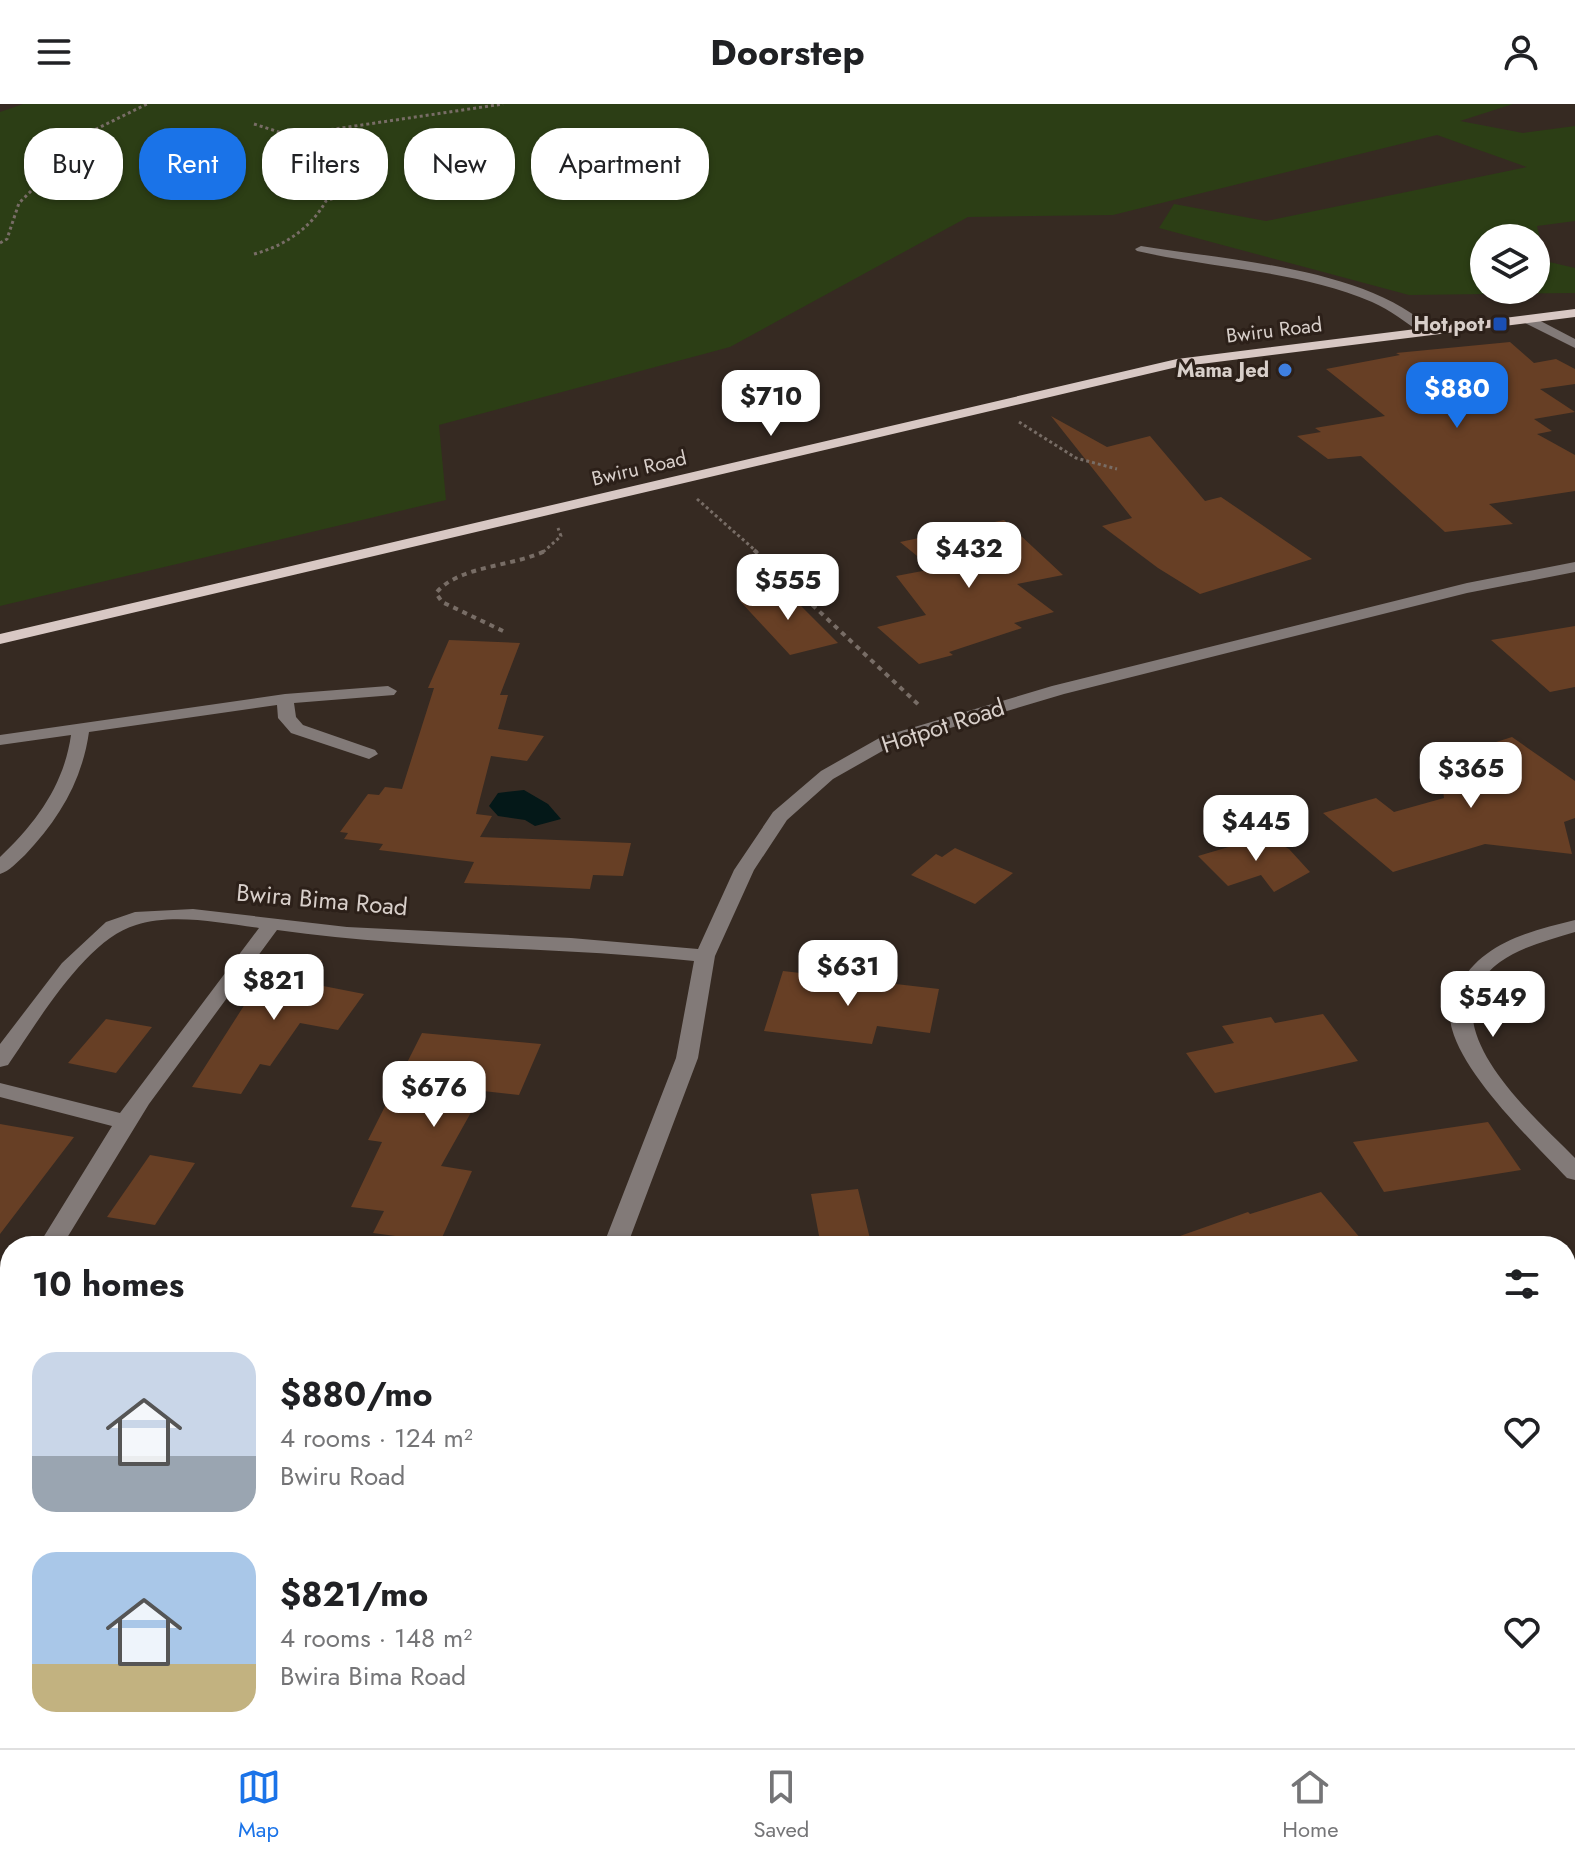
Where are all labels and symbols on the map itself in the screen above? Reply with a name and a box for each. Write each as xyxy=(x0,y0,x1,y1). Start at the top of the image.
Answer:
street label: Bwiru Road xyxy=(1224,310,1324,351)
place label: Hot pot xyxy=(1414,310,1485,339)
marker: Hot pot xyxy=(1491,315,1509,333)
place label: Mama Jed xyxy=(1177,356,1269,385)
marker: Mama Jed xyxy=(1276,361,1294,379)
pin: $880 xyxy=(1410,362,1504,430)
pin: $710 xyxy=(724,370,818,438)
street label: Bwiru Road xyxy=(589,444,689,493)
pin: $432 xyxy=(922,522,1016,590)
pin: $555 xyxy=(741,554,835,622)
street label: Hotpot Road xyxy=(877,689,1009,762)
pin: $365 xyxy=(1424,742,1518,810)
pin: $445 xyxy=(1209,795,1303,863)
street label: Bwira Bima Road xyxy=(235,875,409,924)
pin: $631 xyxy=(801,940,895,1008)
pin: $821 xyxy=(227,954,321,1022)
pin: $549 xyxy=(1446,971,1540,1039)
pin: $676 xyxy=(387,1061,481,1129)

